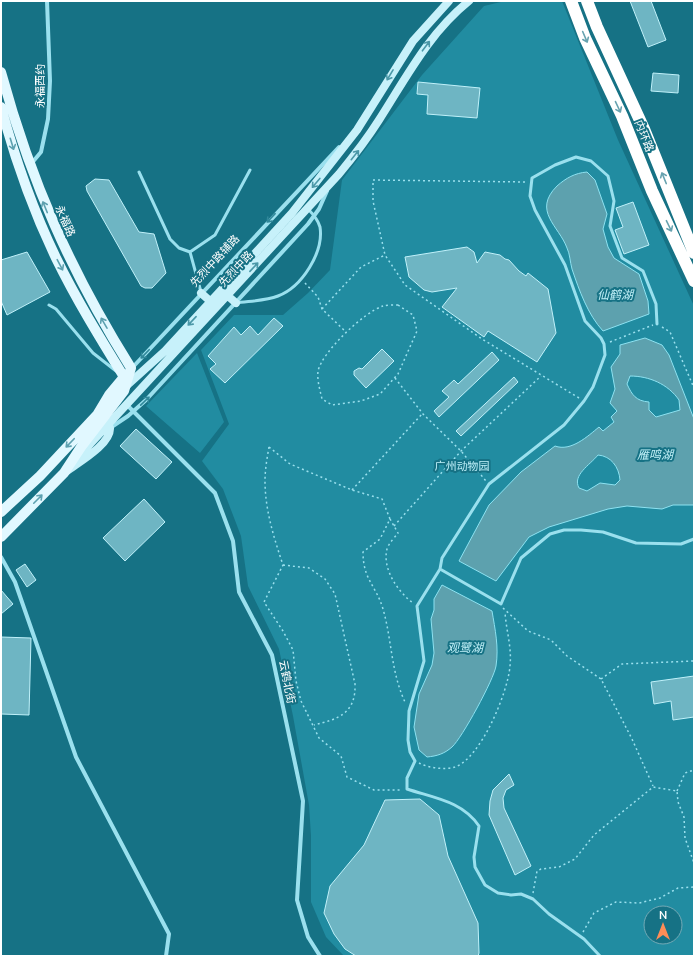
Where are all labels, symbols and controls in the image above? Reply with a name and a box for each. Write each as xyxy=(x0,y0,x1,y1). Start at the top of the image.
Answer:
one-way arrow xyxy=(582,30,589,42)
one-way arrow xyxy=(421,41,430,52)
street label: 永福西约 xyxy=(33,64,48,108)
one-way arrow xyxy=(386,69,394,81)
one-way arrow xyxy=(615,101,622,113)
street label: 内环路 xyxy=(631,118,657,154)
one-way arrow xyxy=(9,138,16,151)
one-way arrow xyxy=(350,150,359,161)
one-way arrow xyxy=(659,172,667,184)
one-way arrow xyxy=(312,178,321,188)
one-way arrow xyxy=(41,201,49,213)
street label: 永福路 xyxy=(51,203,79,239)
one-way arrow xyxy=(266,213,276,223)
one-way arrow xyxy=(666,220,673,232)
street label: 先烈中路辅路 xyxy=(188,232,242,290)
street label: 先烈中路 xyxy=(216,248,256,290)
one-way arrow xyxy=(57,259,64,271)
one-way arrow xyxy=(249,262,259,272)
water label: 仙鹤湖 xyxy=(597,287,635,303)
one-way arrow xyxy=(187,316,197,326)
one-way arrow xyxy=(99,317,107,329)
one-way arrow xyxy=(140,349,149,359)
one-way arrow xyxy=(140,396,150,406)
one-way arrow xyxy=(66,438,75,448)
water label: 雁鸣湖 xyxy=(637,447,675,463)
park label: 广州动物园 xyxy=(435,459,490,474)
one-way arrow xyxy=(33,494,43,504)
water label: 观鹭湖 xyxy=(447,640,485,656)
street label: 云鹤北街 xyxy=(275,659,299,705)
north arrow xyxy=(643,905,683,945)
text: N xyxy=(659,908,667,923)

